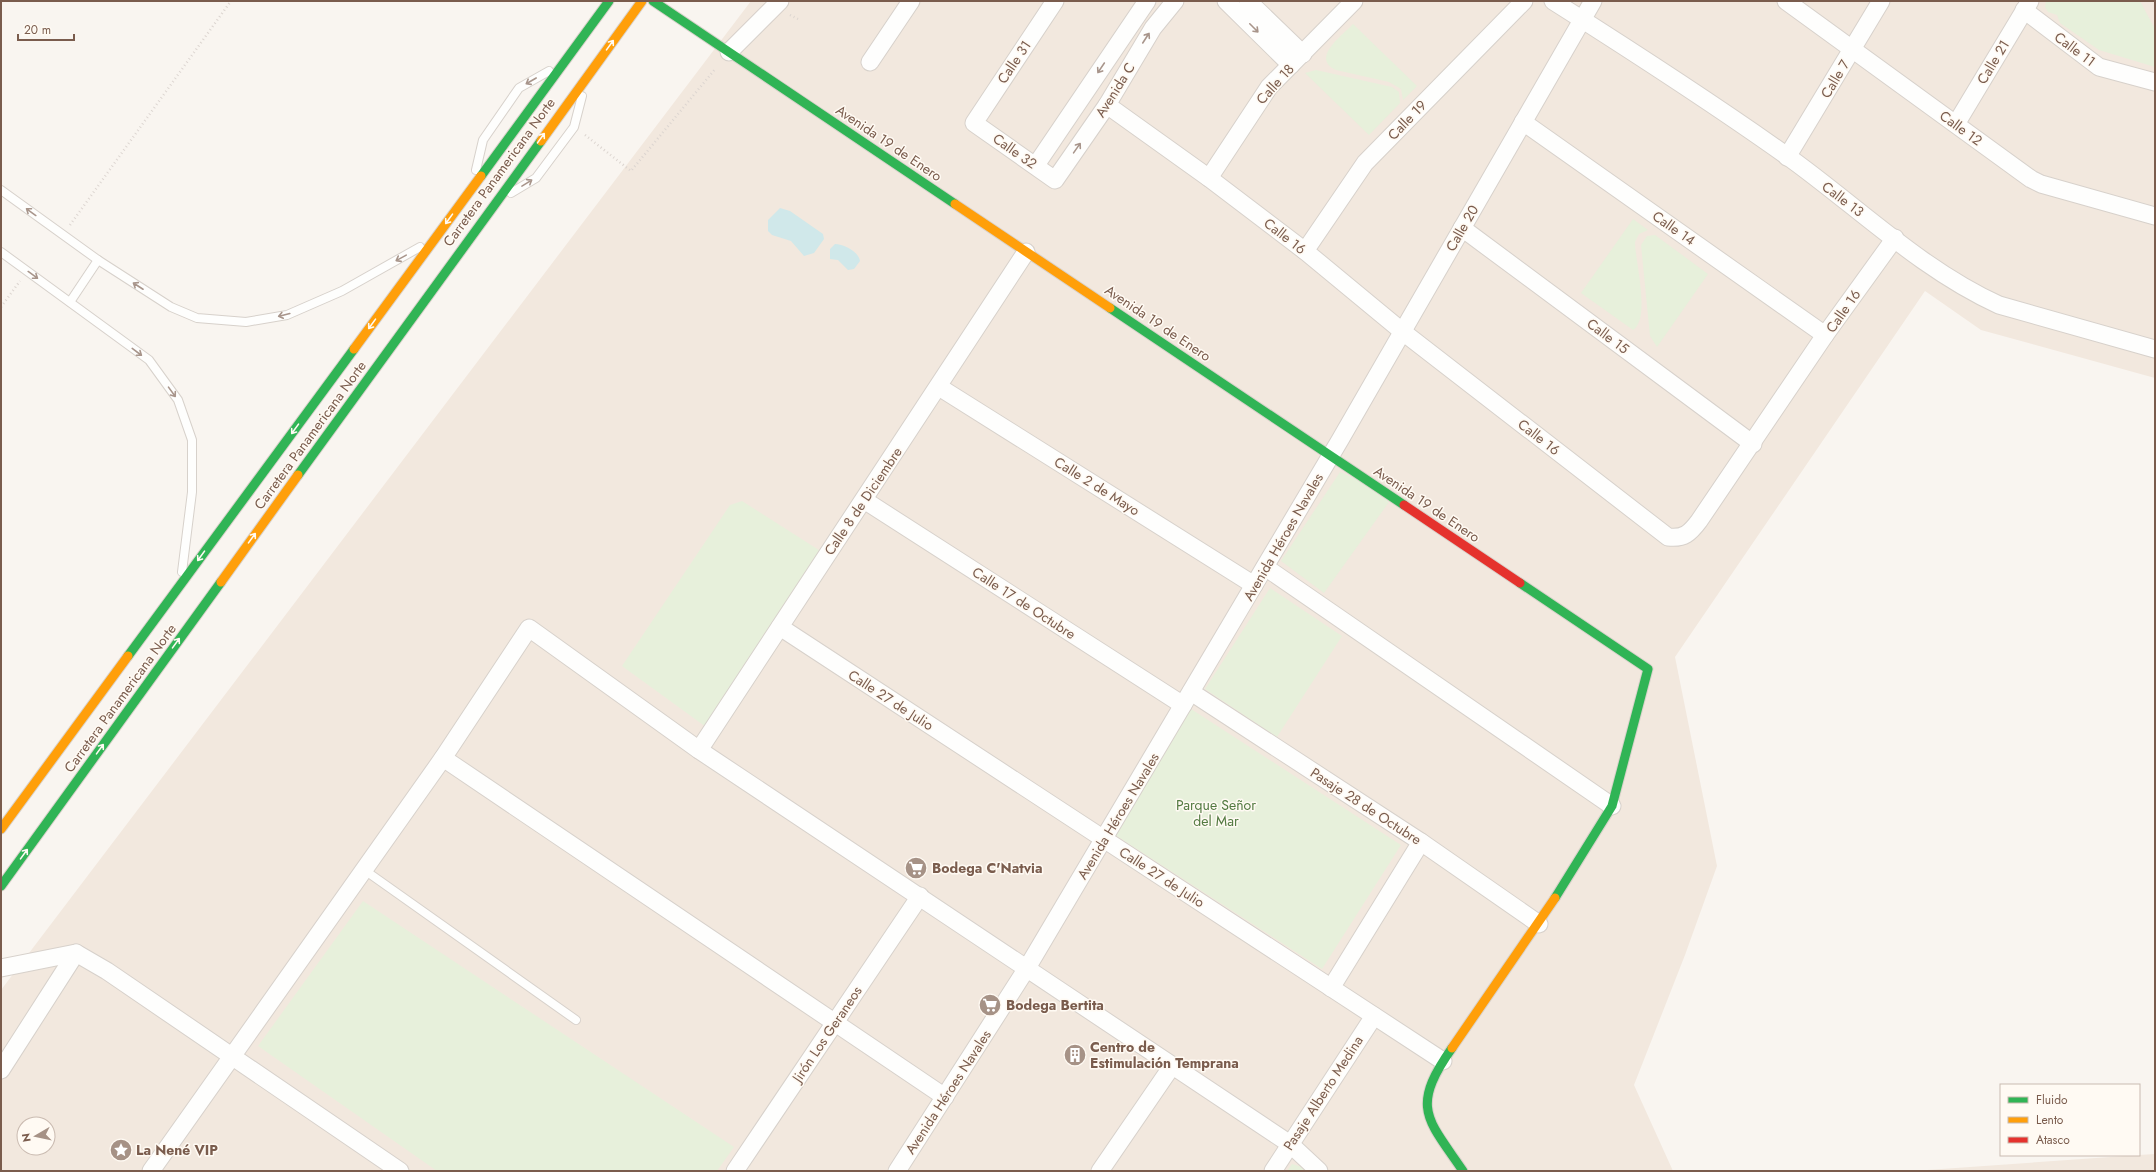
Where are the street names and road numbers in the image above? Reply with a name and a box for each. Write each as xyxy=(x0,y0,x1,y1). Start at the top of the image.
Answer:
street label: Calle 11 xyxy=(2050,27,2100,71)
street label: Calle 31 xyxy=(992,36,1036,88)
street label: Calle 21 xyxy=(1972,36,2014,88)
street label: Calle 7 xyxy=(1816,55,1855,102)
street label: Avenida C xyxy=(1090,59,1140,121)
street label: Calle 18 xyxy=(1251,59,1299,109)
street label: Carretera Panamericana Norte xyxy=(438,94,560,250)
street label: Calle 19 xyxy=(1383,96,1431,144)
street label: Avenida 19 de Enero xyxy=(832,100,946,186)
street label: Calle 12 xyxy=(1936,106,1986,150)
street label: Calle 32 xyxy=(989,129,1041,173)
street label: Calle 13 xyxy=(1818,177,1869,222)
street label: Calle 20 xyxy=(1441,201,1483,255)
street label: Calle 14 xyxy=(1648,206,1700,250)
street label: Calle 16 xyxy=(1260,213,1310,259)
street label: Avenida 19 de Enero xyxy=(1101,280,1215,366)
street label: Calle 16 xyxy=(1821,285,1865,337)
street label: Calle 15 xyxy=(1583,313,1633,359)
street label: Carretera Panamericana Norte xyxy=(249,357,371,513)
street label: Calle 16 xyxy=(1514,414,1564,460)
street label: Calle 8 de Diciembre xyxy=(819,443,907,559)
street label: Calle 2 de Mayo xyxy=(1050,452,1144,520)
street label: Avenida 19 de Enero xyxy=(1370,461,1484,547)
street label: Avenida Héroes Navales xyxy=(1238,469,1328,605)
street label: Calle 17 de Octubre xyxy=(968,562,1080,644)
street label: Carretera Panamericana Norte xyxy=(59,620,181,776)
street label: Calle 27 de Julio xyxy=(844,665,938,735)
street label: Avenida Héroes Navales xyxy=(1072,749,1164,883)
street label: Pasaje 28 de Octubre xyxy=(1307,763,1425,849)
street label: Calle 27 de Julio xyxy=(1115,842,1209,912)
street label: Jirón Los Geraneos xyxy=(786,982,867,1088)
street label: Avenida Héroes Navales xyxy=(900,1026,996,1158)
street label: Pasaje Alberto Medina xyxy=(1278,1032,1368,1154)

